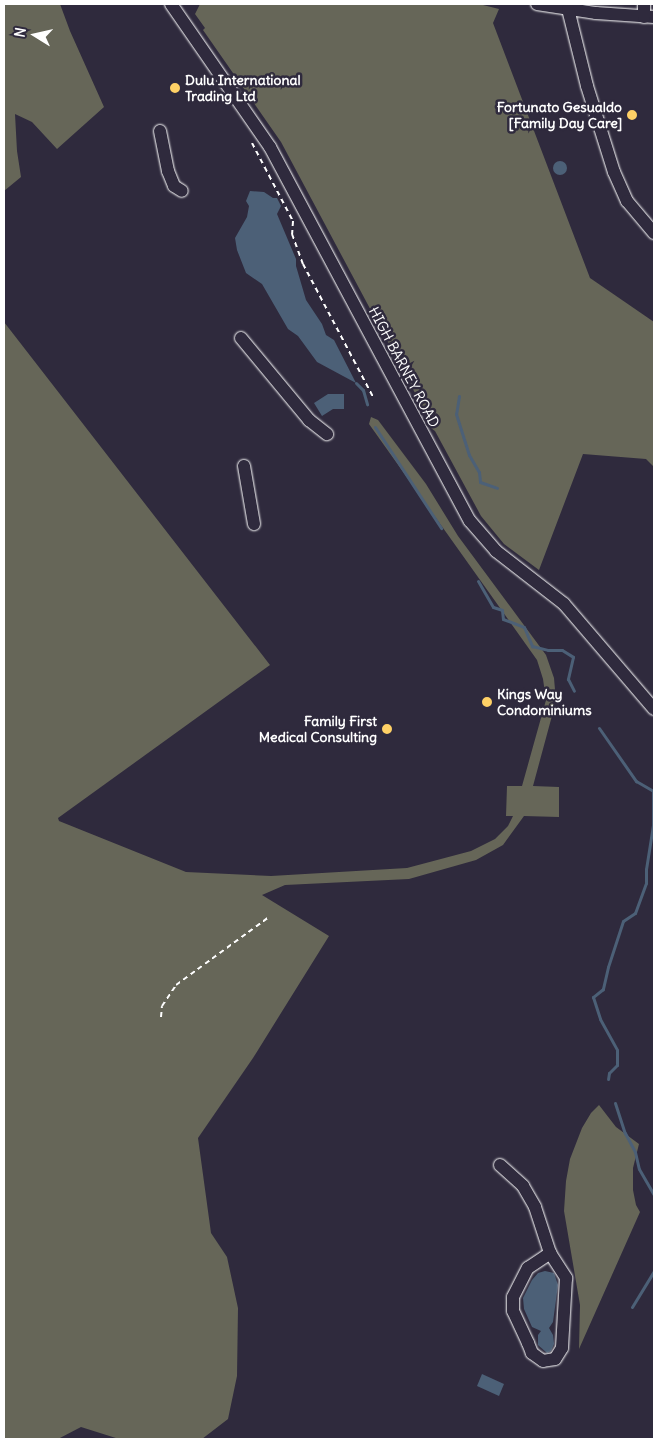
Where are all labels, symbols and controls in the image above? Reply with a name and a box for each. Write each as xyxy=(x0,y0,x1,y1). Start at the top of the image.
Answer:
north arrow xyxy=(10,10,60,60)
text: N xyxy=(11,26,30,39)
place label: Dulu International Trading Ltd xyxy=(185,72,301,104)
marker: Dulu International Trading Ltd xyxy=(169,82,181,94)
place label: Fortunato Gesualdo [Family Day Care] xyxy=(497,99,622,132)
marker: Fortunato Gesualdo [Family Day Care] xyxy=(626,109,638,121)
street label: HIGH BARNEY ROAD xyxy=(365,304,443,430)
place label: Kings Way Condominiums xyxy=(497,686,592,719)
marker: Kings Way Condominiums xyxy=(481,696,493,708)
place label: Family First Medical Consulting xyxy=(259,713,377,746)
marker: Family First Medical Consulting xyxy=(381,723,393,735)

